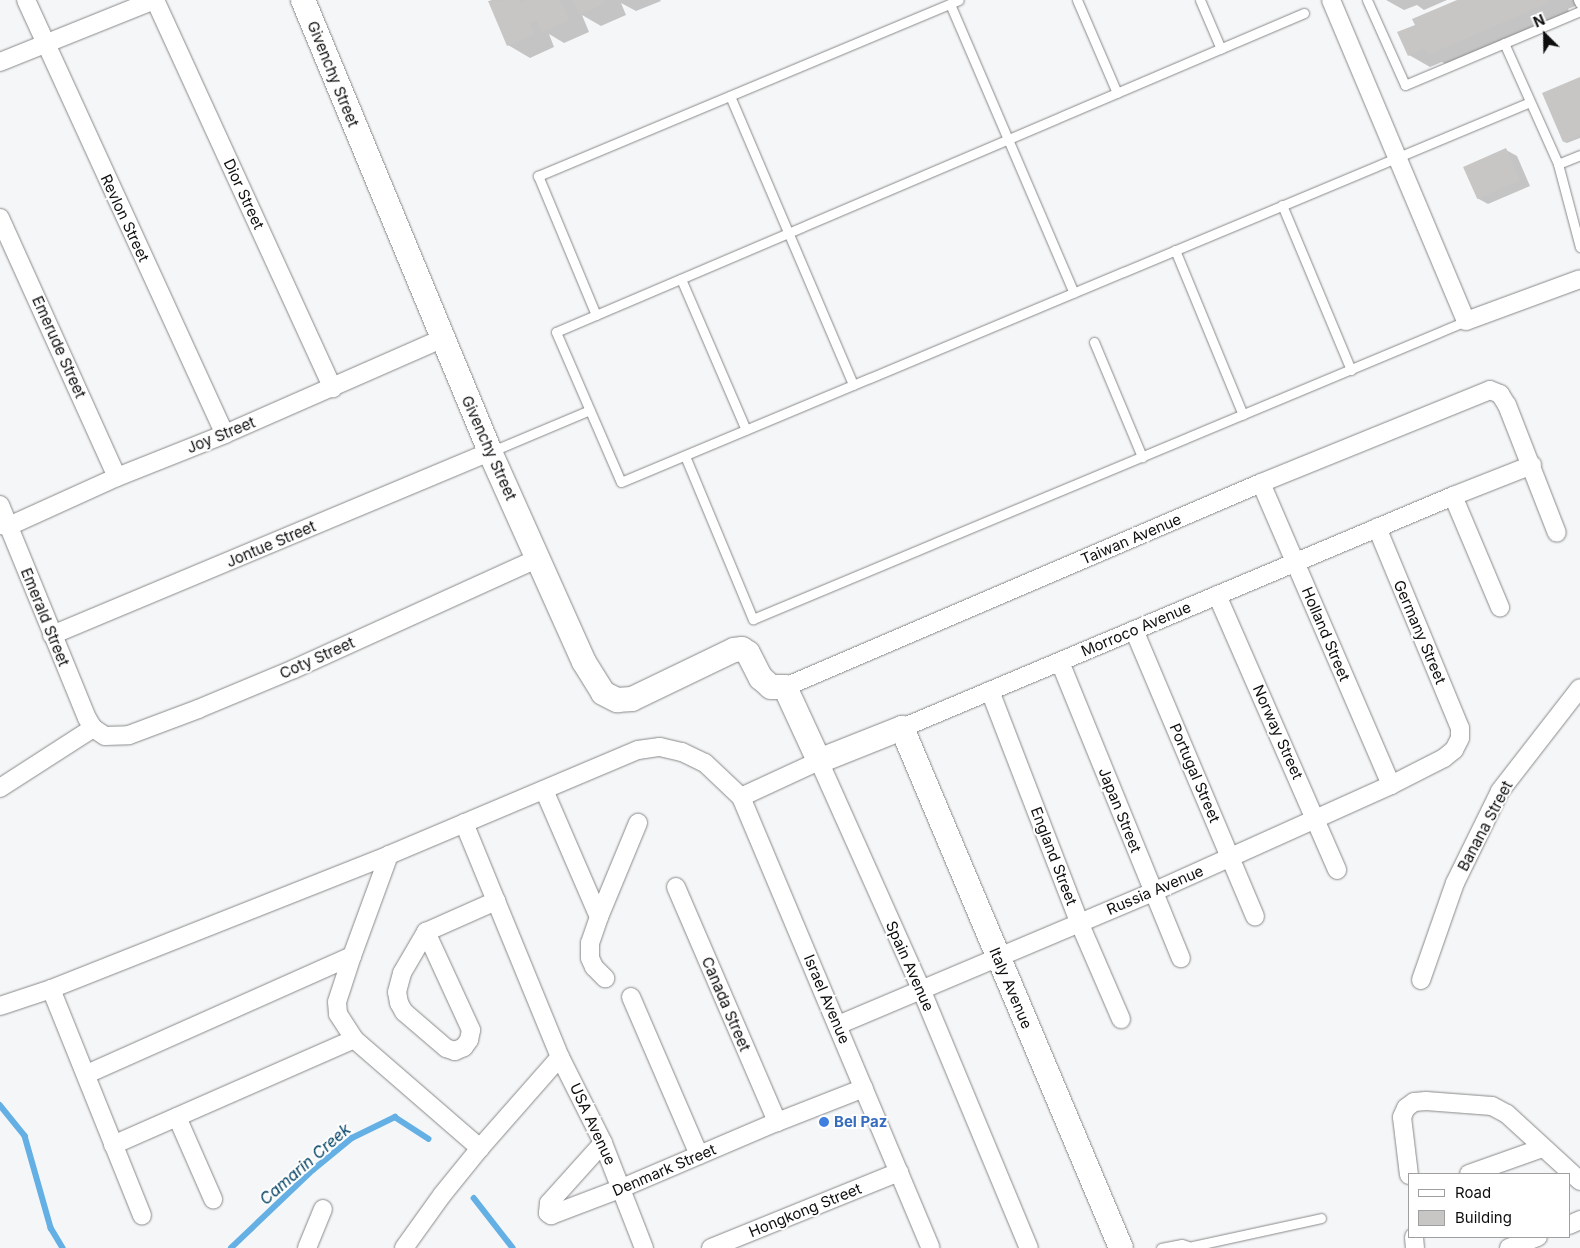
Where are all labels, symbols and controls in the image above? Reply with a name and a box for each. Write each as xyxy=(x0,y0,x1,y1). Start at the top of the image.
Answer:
north arrow xyxy=(1520,10,1570,60)
text: N xyxy=(1531,11,1547,31)
street label: Givenchy Street xyxy=(304,18,362,130)
street label: Dior Street xyxy=(220,156,268,232)
street label: Revlon Street xyxy=(97,171,153,265)
street label: Emerude Street xyxy=(28,293,90,401)
street label: Givenchy Street xyxy=(458,393,520,503)
street label: Joy Street xyxy=(184,413,258,457)
street label: Taiwan Avenue xyxy=(1078,510,1184,568)
street label: Jontue Street xyxy=(224,517,318,571)
street label: Emerald Street xyxy=(17,565,73,669)
street label: Germany Street xyxy=(1390,577,1450,687)
street label: Holland Street xyxy=(1298,584,1354,684)
street label: Morroco Avenue xyxy=(1079,598,1193,660)
street label: Coty Street xyxy=(277,633,357,683)
street label: Norway Street xyxy=(1249,682,1307,782)
street label: Portugal Street xyxy=(1166,721,1224,825)
street label: Japan Street xyxy=(1095,765,1145,855)
street label: Banana Street xyxy=(1454,778,1516,874)
street label: England Street xyxy=(1027,804,1081,908)
street label: Russia Avenue xyxy=(1104,862,1206,918)
street label: Spain Avenue xyxy=(882,918,938,1014)
street label: Italy Avenue xyxy=(986,945,1036,1031)
street label: Israel Avenue xyxy=(800,952,854,1046)
street label: Canada Street xyxy=(698,954,754,1054)
street label: USA Avenue xyxy=(566,1080,620,1168)
place label: Bel Paz xyxy=(834,1113,887,1131)
marker: Bel Paz xyxy=(818,1116,830,1128)
water label: Camarin Creek xyxy=(256,1119,354,1209)
street label: Denmark Street xyxy=(610,1140,718,1200)
legend xyxy=(1408,1173,1570,1238)
street label: Hongkong Street xyxy=(746,1179,864,1241)
text: Road xyxy=(1455,1183,1491,1202)
text: Building xyxy=(1455,1208,1512,1227)

